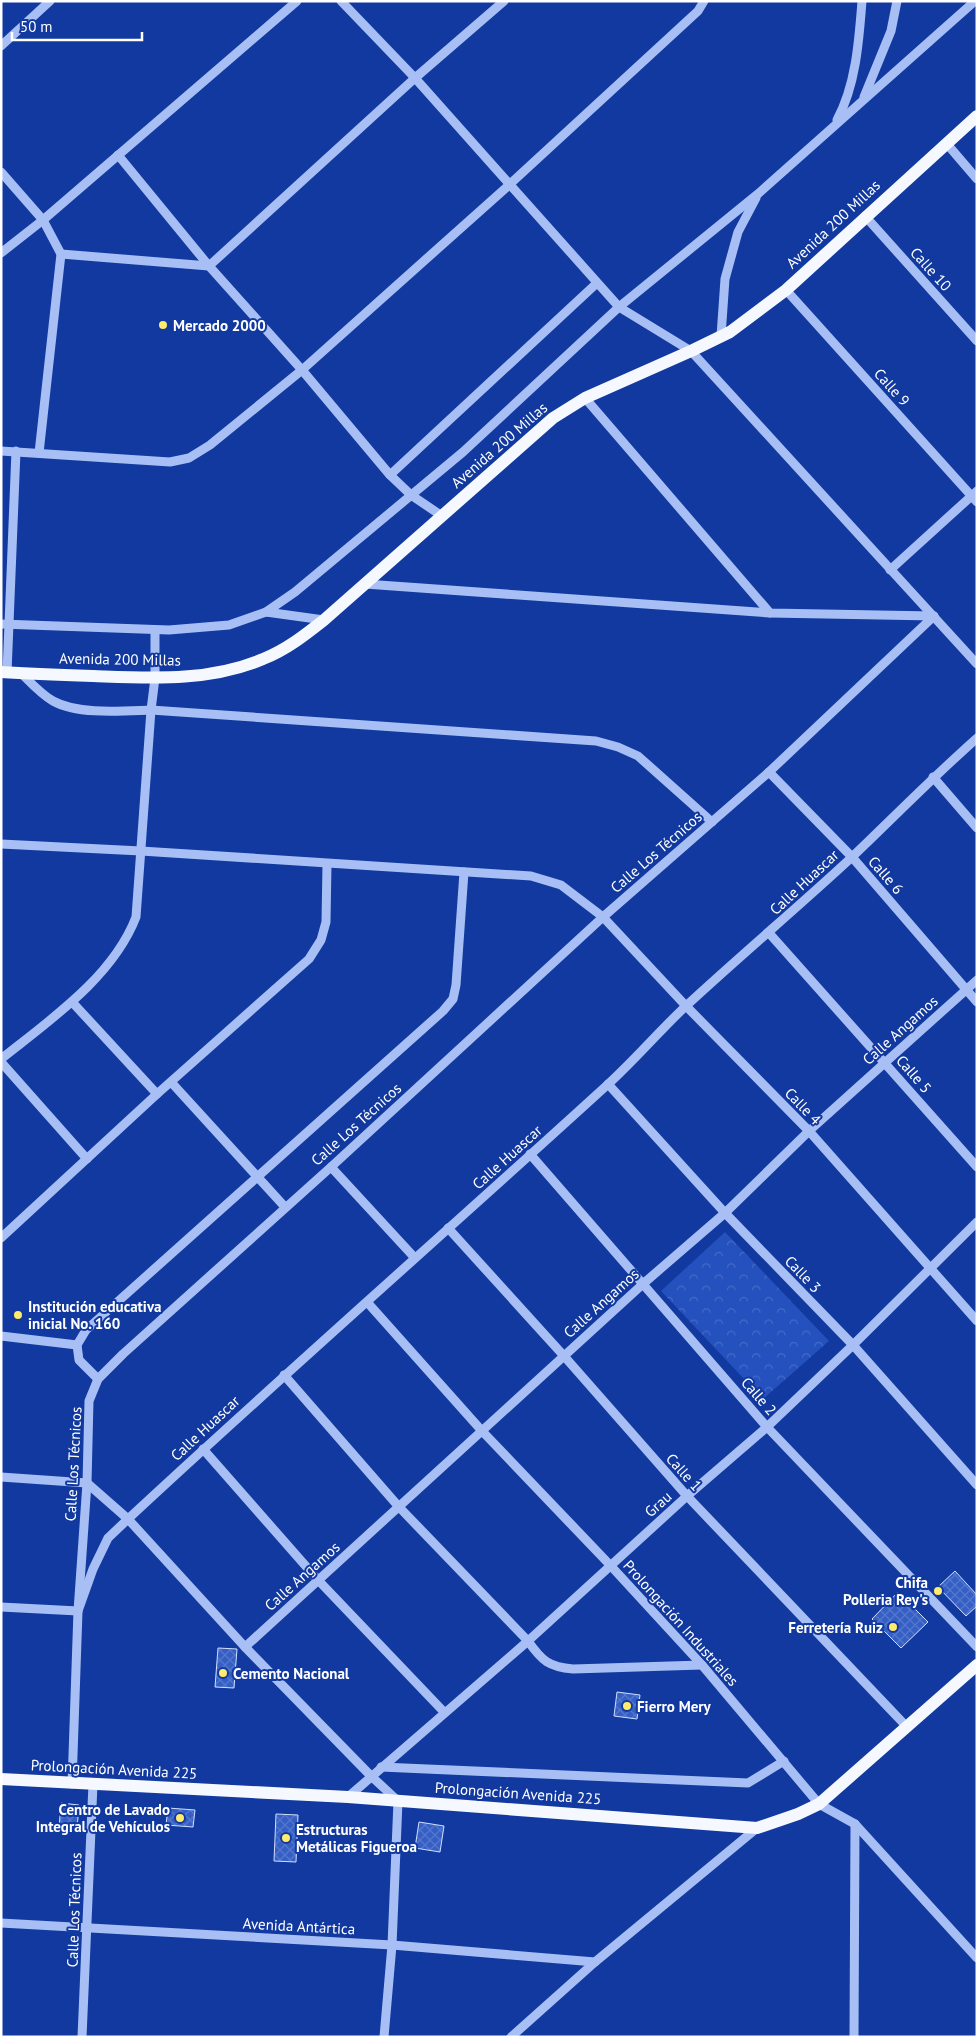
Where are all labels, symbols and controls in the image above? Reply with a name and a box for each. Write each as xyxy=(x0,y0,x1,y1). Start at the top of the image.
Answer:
scale bar xyxy=(12,10,142,42)
text: 50 m xyxy=(20,17,53,36)
street label: Avenida 200 Millas xyxy=(782,176,884,272)
street label: Calle 10 xyxy=(906,243,956,295)
place label: Mercado 2000 xyxy=(173,316,266,335)
marker: Mercado 2000 xyxy=(157,319,169,331)
street label: Calle 9 xyxy=(870,364,914,410)
street label: Avenida 200 Millas xyxy=(447,398,551,492)
street label: Avenida 200 Millas xyxy=(59,648,181,670)
street label: Calle Los Técnicos xyxy=(606,807,706,897)
street label: Calle Huascar xyxy=(766,845,842,919)
street label: Calle 6 xyxy=(864,852,908,898)
street label: Calle Angamos xyxy=(858,991,942,1069)
street label: Calle 5 xyxy=(892,1051,936,1097)
street label: Calle Los Técnicos xyxy=(307,1079,405,1169)
street label: Calle 4 xyxy=(781,1083,825,1129)
street label: Calle Huascar xyxy=(468,1121,546,1193)
street label: Calle 3 xyxy=(781,1251,825,1297)
street label: Calle Angamos xyxy=(559,1264,643,1342)
place label: Institución educativa inicial No. 160 xyxy=(28,1297,162,1333)
marker: Institución educativa inicial No. 160 xyxy=(12,1309,24,1321)
street label: Calle 2 xyxy=(737,1373,781,1419)
street label: Calle Huascar xyxy=(167,1391,243,1465)
street label: Calle Los Técnicos xyxy=(61,1406,85,1522)
street label: Calle 1 xyxy=(662,1449,706,1495)
street label: Grau xyxy=(641,1487,675,1521)
street label: Calle Angamos xyxy=(260,1537,344,1615)
street label: Prolongación Industriales xyxy=(619,1556,743,1690)
place label: Chifa Polleria Rey's xyxy=(843,1573,928,1609)
marker: Chifa Polleria Rey's xyxy=(932,1585,944,1597)
place label: Ferretería Ruiz xyxy=(788,1618,883,1637)
marker: Ferretería Ruiz xyxy=(887,1621,899,1633)
place label: Cemento Nacional xyxy=(233,1664,350,1683)
marker: Cemento Nacional xyxy=(217,1667,229,1679)
place label: Fierro Mery xyxy=(637,1697,712,1716)
marker: Fierro Mery xyxy=(621,1700,633,1712)
street label: Prolongación Avenida 225 xyxy=(30,1755,198,1783)
street label: Prolongación Avenida 225 xyxy=(434,1778,602,1808)
place label: Centro de Lavado Integral de Vehículos xyxy=(36,1800,170,1836)
marker: Centro de Lavado Integral de Vehículos xyxy=(174,1812,186,1824)
place label: Estructuras Metálicas Figueroa xyxy=(296,1820,417,1856)
marker: Estructuras Metálicas Figueroa xyxy=(280,1832,292,1844)
street label: Calle Los Técnicos xyxy=(63,1852,85,1968)
street label: Avenida Antártica xyxy=(242,1914,356,1938)

